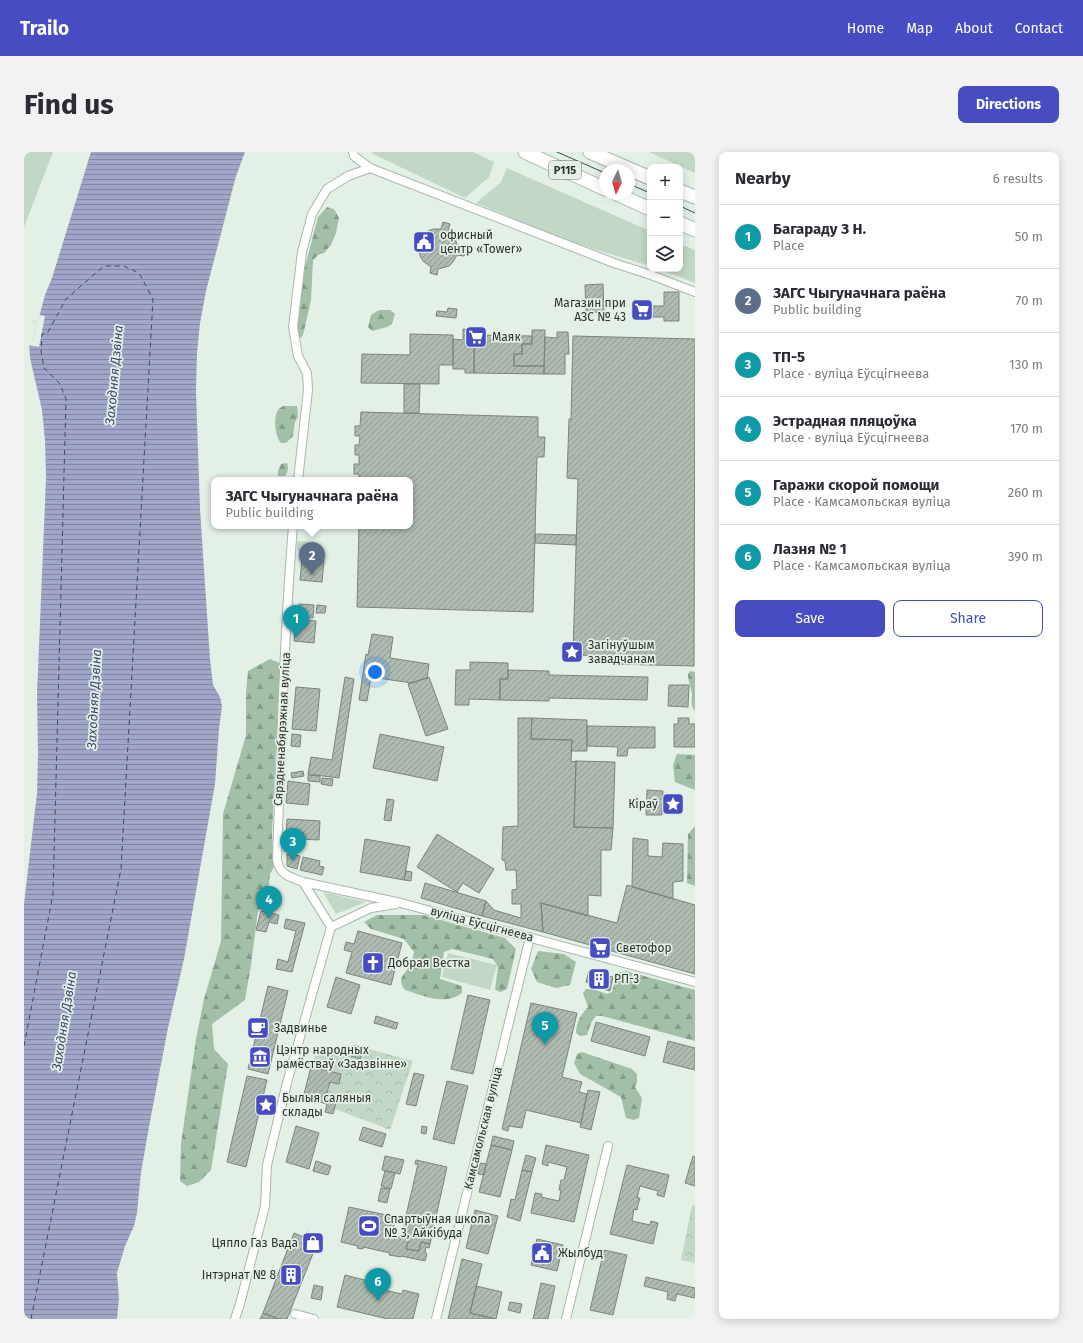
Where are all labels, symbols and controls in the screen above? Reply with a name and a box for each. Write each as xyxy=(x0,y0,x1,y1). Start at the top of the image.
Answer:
text: Trailo xyxy=(20,17,69,40)
text: Home xyxy=(847,20,884,37)
text: Map xyxy=(906,20,933,37)
text: About xyxy=(955,20,993,37)
text: Contact xyxy=(1015,20,1063,37)
button: Directions xyxy=(958,86,1059,123)
text: Find us xyxy=(24,88,114,121)
road number: Р115 xyxy=(549,161,581,179)
north arrow xyxy=(599,164,635,200)
map controls xyxy=(647,164,683,272)
button: + xyxy=(647,164,683,200)
text: Nearby xyxy=(735,168,790,189)
text: 6 results xyxy=(993,171,1043,186)
button: − xyxy=(647,200,683,236)
text: Багараду З Н. xyxy=(773,220,866,238)
place label: офисный центр «Tower» xyxy=(440,228,522,256)
public building icon: офисный центр «Tower» xyxy=(411,229,437,255)
text: 1 xyxy=(745,229,751,244)
text: 50 m xyxy=(1015,229,1043,244)
button: layers xyxy=(647,236,683,272)
text: Place xyxy=(773,238,804,253)
text: ЗАГС Чыгуначнага раёна xyxy=(773,284,946,302)
text: 2 xyxy=(745,293,751,308)
text: 70 m xyxy=(1016,293,1043,308)
place label: Магазин при АЗС № 43 xyxy=(554,296,626,324)
supermarket icon: Магазин при АЗС № 43 xyxy=(629,297,655,323)
text: Public building xyxy=(773,302,861,317)
supermarket icon: Маяк xyxy=(463,324,489,350)
water label: Заходняя Дзвіна xyxy=(102,325,126,426)
place label: Маяк xyxy=(492,330,521,344)
text: ТП-5 xyxy=(773,348,805,366)
text: 3 xyxy=(745,357,751,372)
text: 130 m xyxy=(1009,357,1043,372)
text: Place · вуліца Еўсцігнеева xyxy=(773,366,929,381)
text: Эстрадная пляцоўка xyxy=(773,412,917,430)
text: 4 xyxy=(744,421,752,436)
text: 170 m xyxy=(1010,421,1043,436)
text: Place · вуліца Еўсцігнеева xyxy=(773,430,929,445)
text: Гаражи скорой помощи xyxy=(773,476,940,494)
popup xyxy=(211,477,413,529)
text: 5 xyxy=(745,485,751,500)
text: 260 m xyxy=(1008,485,1043,500)
text: ЗАГС Чыгуначнага раёна xyxy=(225,487,399,505)
text: Place · Камсамольская вуліца xyxy=(773,494,951,509)
text: Public building xyxy=(225,505,314,520)
text: Лазня № 1 xyxy=(773,540,847,558)
pin: 2 xyxy=(299,542,325,575)
text: 6 xyxy=(744,549,752,564)
text: 390 m xyxy=(1008,549,1043,564)
text: Place · Камсамольская вуліца xyxy=(773,558,951,573)
button: Save xyxy=(735,600,885,637)
button: Share xyxy=(893,600,1043,637)
pin: 1 xyxy=(283,605,309,638)
place label: Загінуўшым завадчанам xyxy=(588,638,655,666)
place icon: Загінуўшым завадчанам xyxy=(559,639,585,665)
water label: Заходняя Дзвіна xyxy=(84,649,104,750)
street label: Сярэдненабярэжная вуліца xyxy=(271,652,293,806)
your location xyxy=(365,662,385,682)
place icon: Кіраў xyxy=(660,791,686,817)
place label: Кіраў xyxy=(628,797,658,811)
pin: 3 xyxy=(280,828,306,861)
pin: 4 xyxy=(256,886,282,919)
street label: вуліца Еўсцігнеева xyxy=(429,904,535,944)
supermarket icon: Светофор xyxy=(587,935,613,961)
place label: Светофор xyxy=(616,941,672,955)
church icon: Добрая Вестка xyxy=(360,950,386,976)
place label: Добрая Вестка xyxy=(387,956,470,970)
building icon: РП-3 xyxy=(586,966,612,992)
water label: Заходняя Дзвіна xyxy=(49,970,79,1073)
place label: РП-3 xyxy=(614,972,639,986)
pin: 5 xyxy=(532,1012,558,1045)
cafe icon: Задвинье xyxy=(245,1015,271,1041)
place label: Задвинье xyxy=(274,1021,327,1035)
place label: Цэнтр народных рамёстваў «Задзвінне» xyxy=(276,1043,407,1071)
museum icon: Цэнтр народных рамёстваў «Задзвінне» xyxy=(247,1044,273,1070)
street label: Камсамольская вуліца xyxy=(461,1065,505,1191)
place label: Былыя саляныя склады xyxy=(282,1091,371,1119)
place icon: Былыя саляныя склады xyxy=(253,1092,279,1118)
place label: Спартыўная школа № 3, Айкібуда xyxy=(384,1212,491,1240)
sports icon: Спартыўная школа № 3, Айкібуда xyxy=(356,1213,382,1239)
shop icon: Цяпло Газ Вада xyxy=(300,1230,326,1256)
place label: Цяпло Газ Вада xyxy=(212,1236,298,1250)
public building icon: Жылбуд xyxy=(529,1240,555,1266)
place label: Жылбуд xyxy=(558,1246,603,1260)
building icon: Інтэрнат № 8 xyxy=(278,1262,304,1288)
place label: Інтэрнат № 8 xyxy=(202,1268,276,1282)
pin: 6 xyxy=(365,1268,391,1301)

